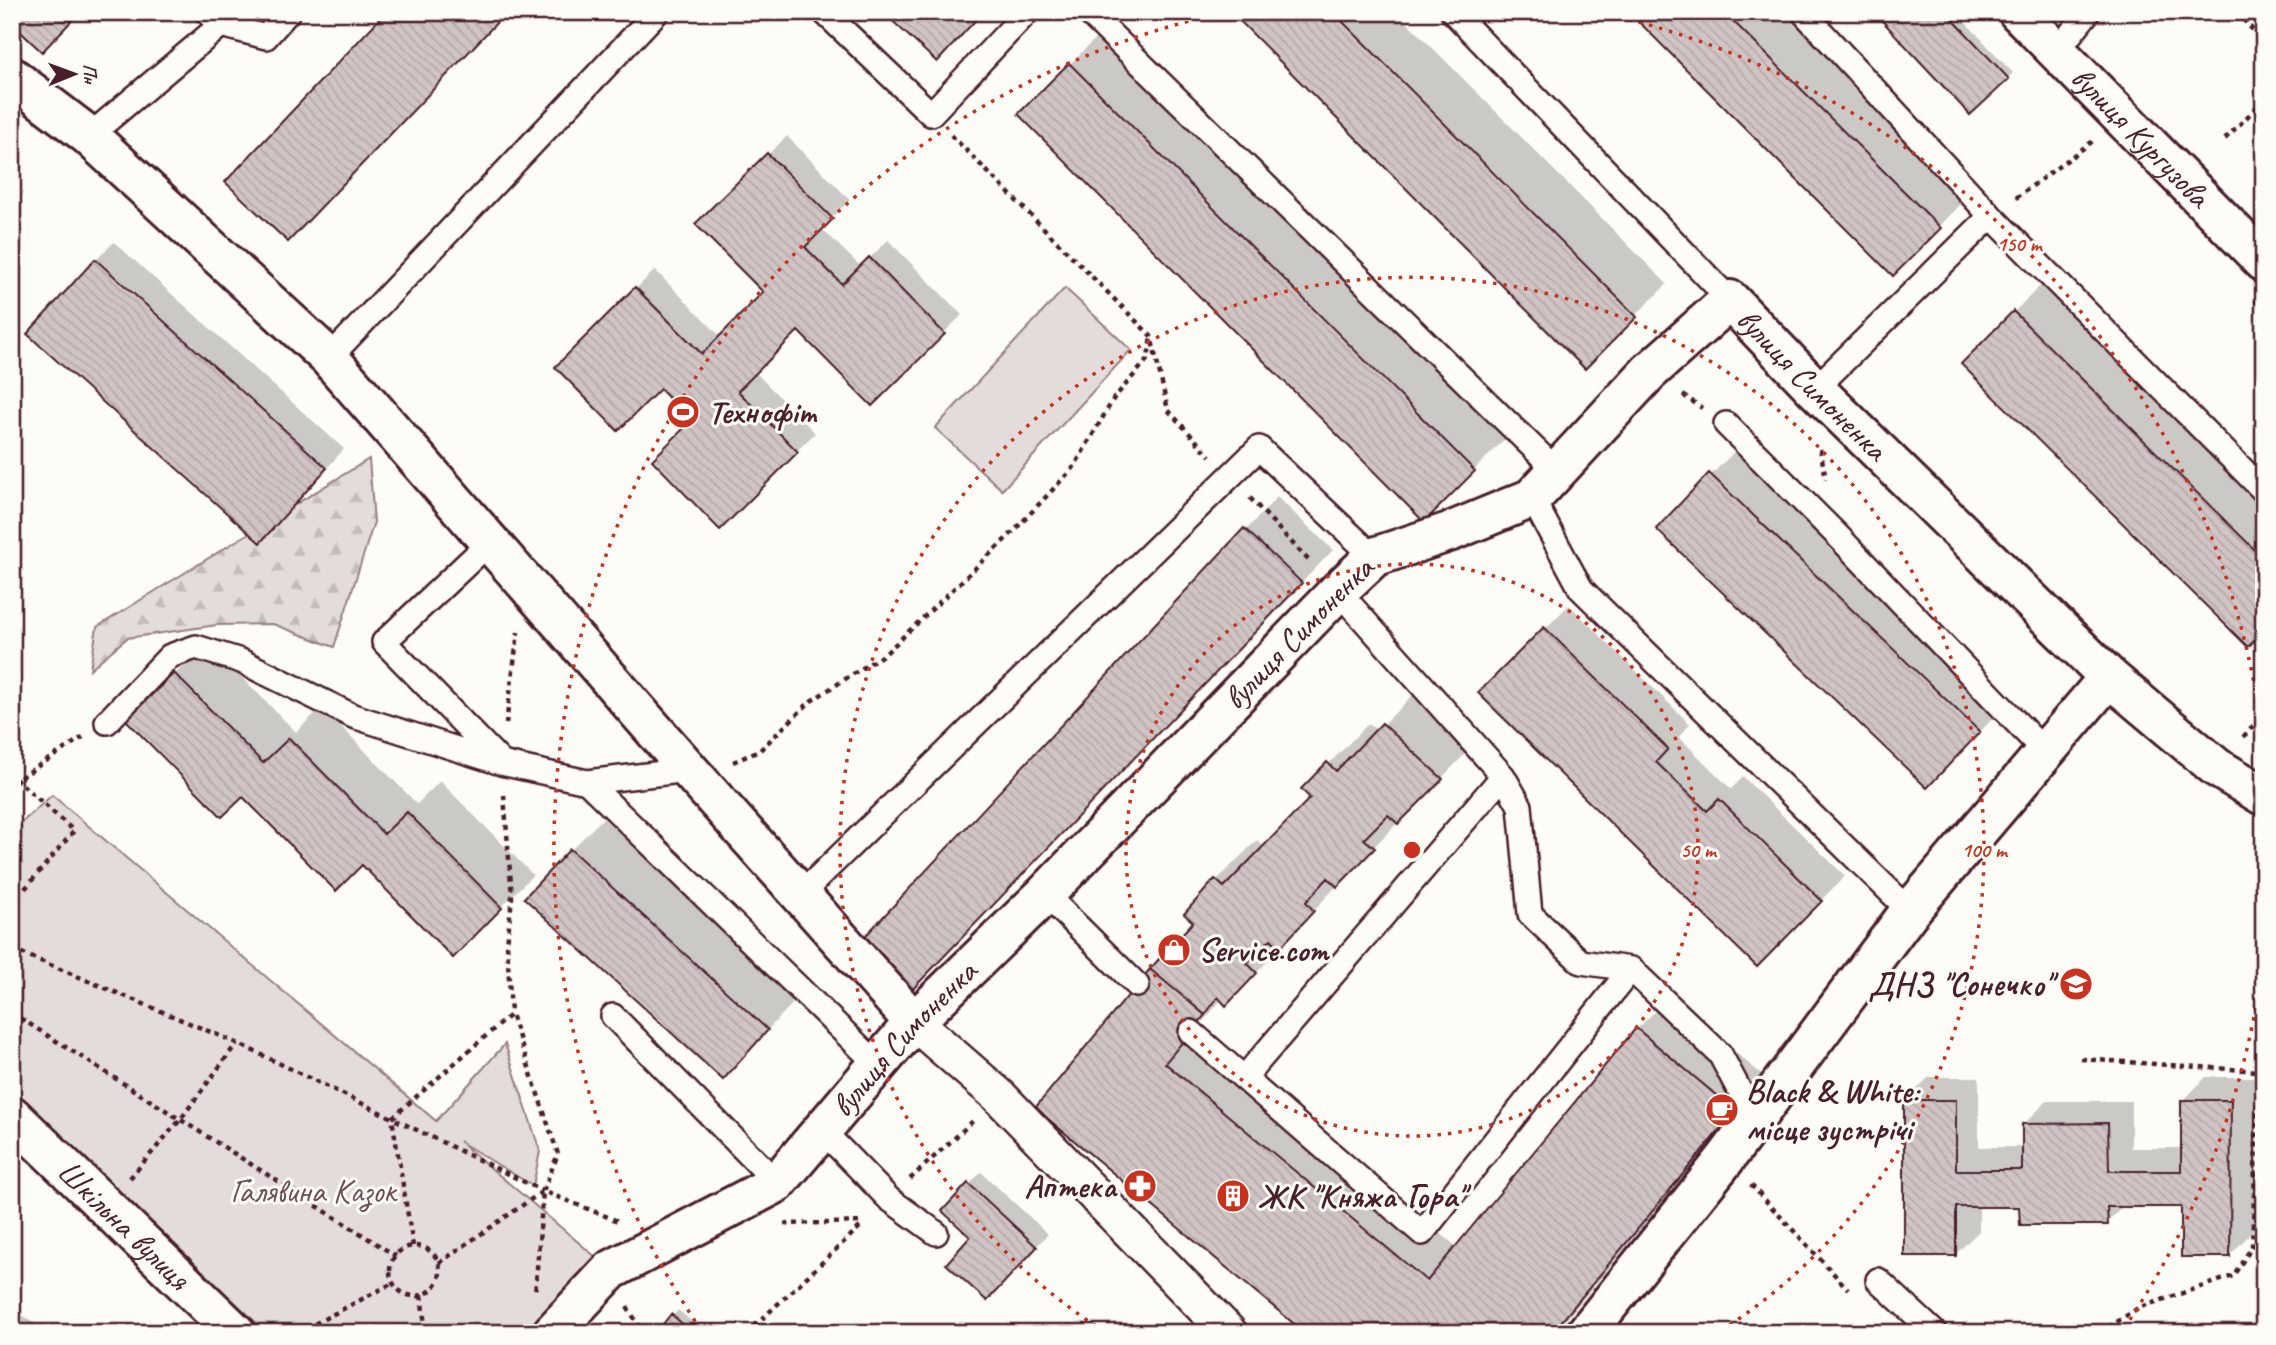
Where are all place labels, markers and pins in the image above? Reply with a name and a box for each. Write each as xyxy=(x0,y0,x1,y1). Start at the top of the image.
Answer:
place label: Технофіт xyxy=(708,391,818,433)
sports icon: Технофіт xyxy=(664,393,702,431)
centre of rings xyxy=(1400,838,1424,862)
place label: Service.com xyxy=(1198,929,1330,971)
shop icon: Service.com xyxy=(1155,931,1193,969)
place label: ДНЗ "Сонечко" xyxy=(1868,963,2059,1005)
school or university icon: ДНЗ "Сонечко" xyxy=(2057,965,2095,1003)
place label: Black & White: місце зустрічі xyxy=(1746,1070,1922,1150)
cafe icon: Black & White: місце зустрічі xyxy=(1703,1091,1741,1129)
place label: Аптека xyxy=(1025,1165,1118,1207)
pharmacy icon: Аптека xyxy=(1121,1167,1159,1205)
place label: ЖК "Княжа Гора" xyxy=(1258,1175,1472,1217)
building icon: ЖК "Княжа Гора" xyxy=(1214,1177,1252,1215)

